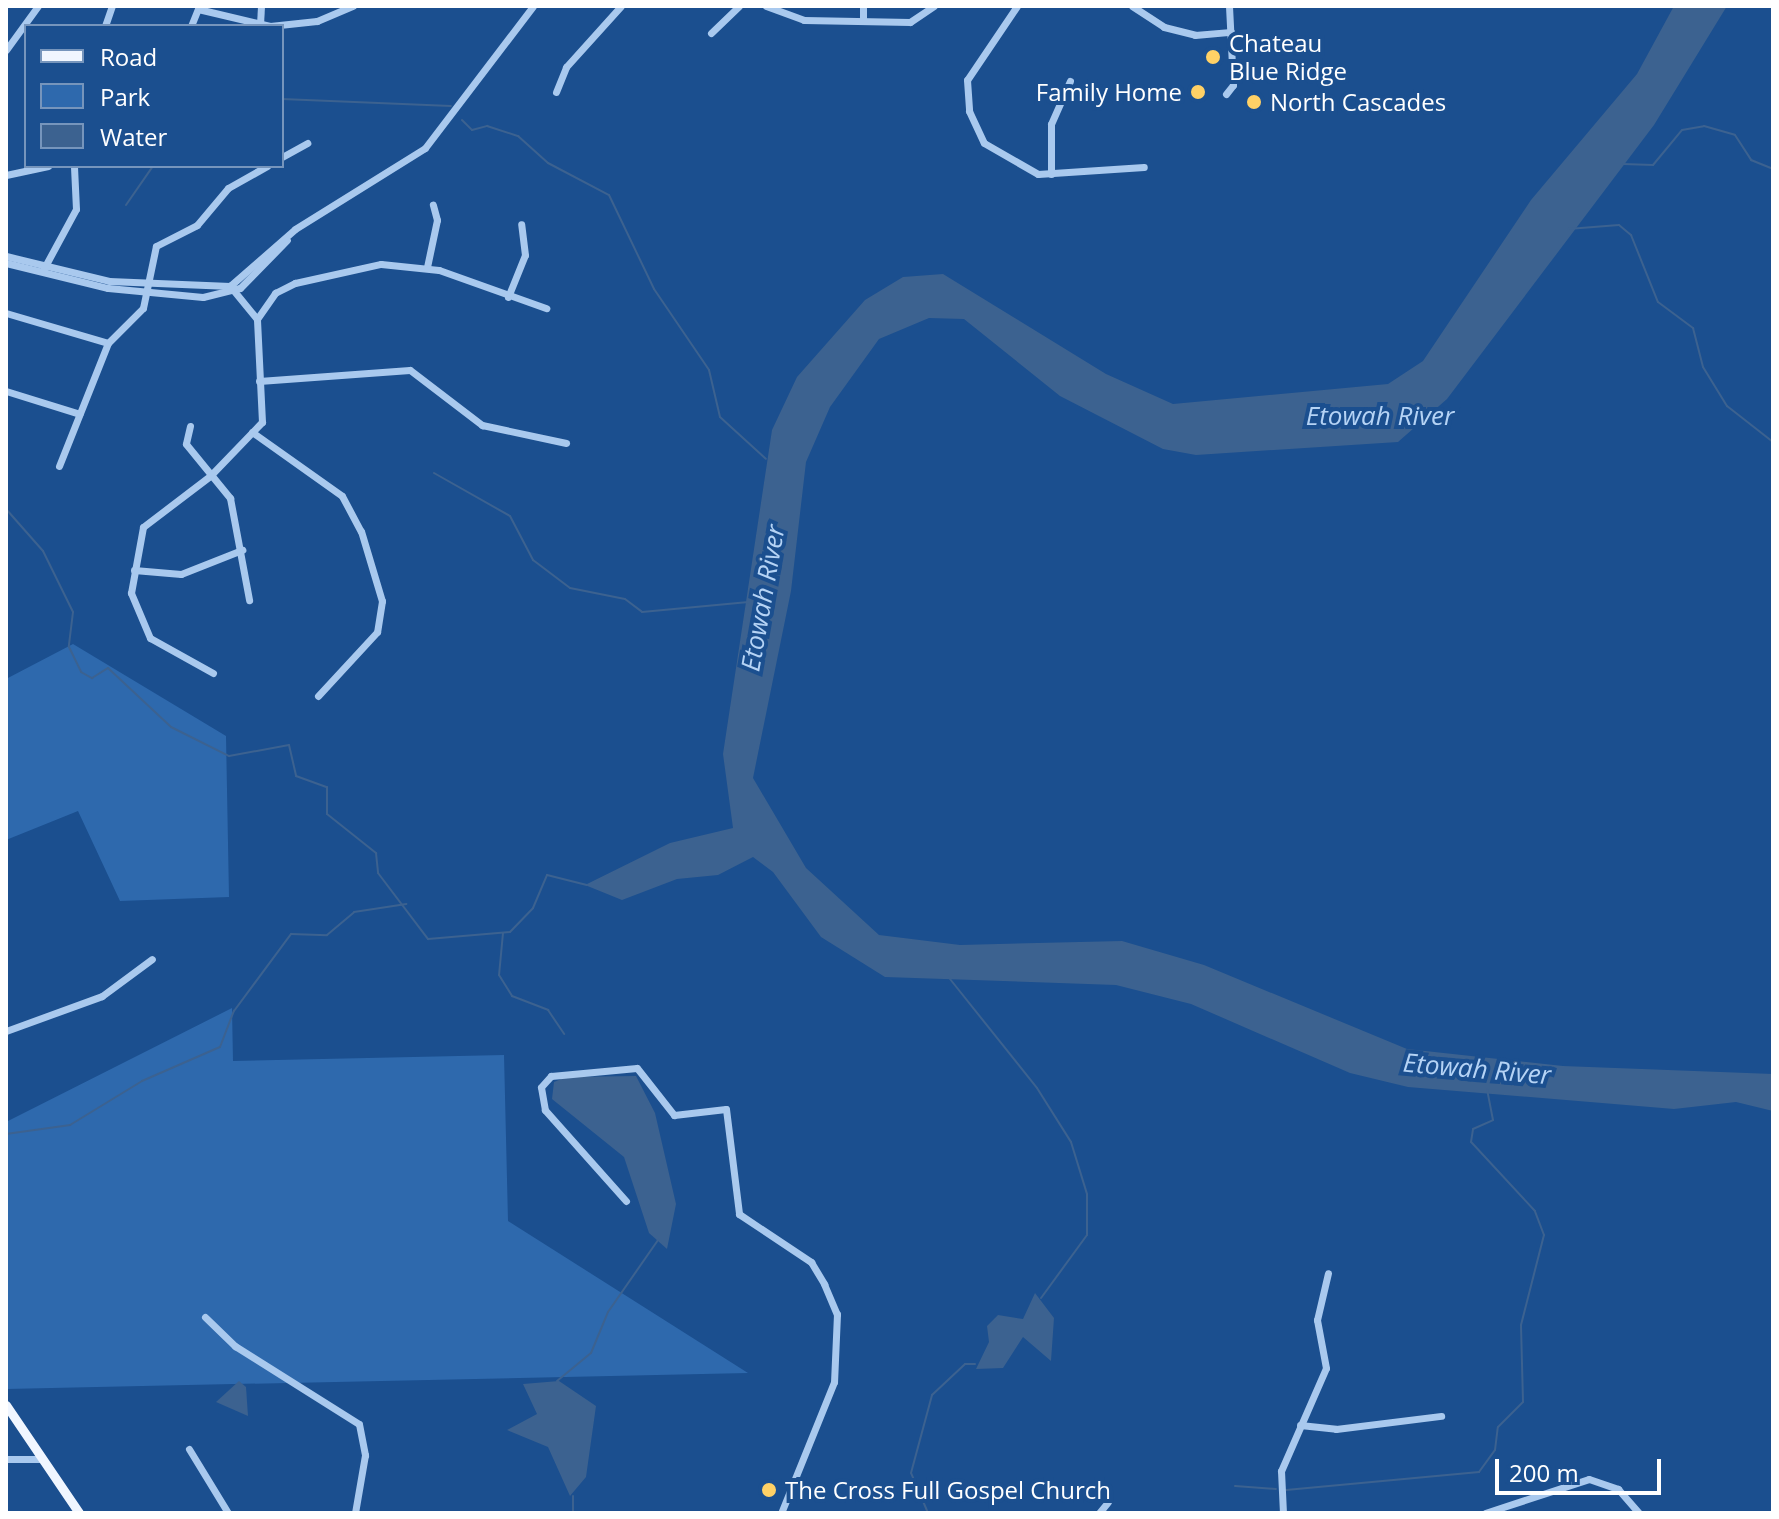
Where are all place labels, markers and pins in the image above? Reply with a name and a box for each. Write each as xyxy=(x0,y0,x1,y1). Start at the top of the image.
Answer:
place label: Chateau Blue Ridge xyxy=(1229,29,1347,85)
marker: Chateau Blue Ridge xyxy=(1204,48,1222,66)
place label: Family Home xyxy=(1036,78,1182,106)
marker: Family Home xyxy=(1189,83,1207,101)
place label: North Cascades xyxy=(1270,88,1446,116)
marker: North Cascades xyxy=(1245,93,1263,111)
place label: The Cross Full Gospel Church xyxy=(785,1476,1111,1504)
marker: The Cross Full Gospel Church xyxy=(760,1481,778,1499)

